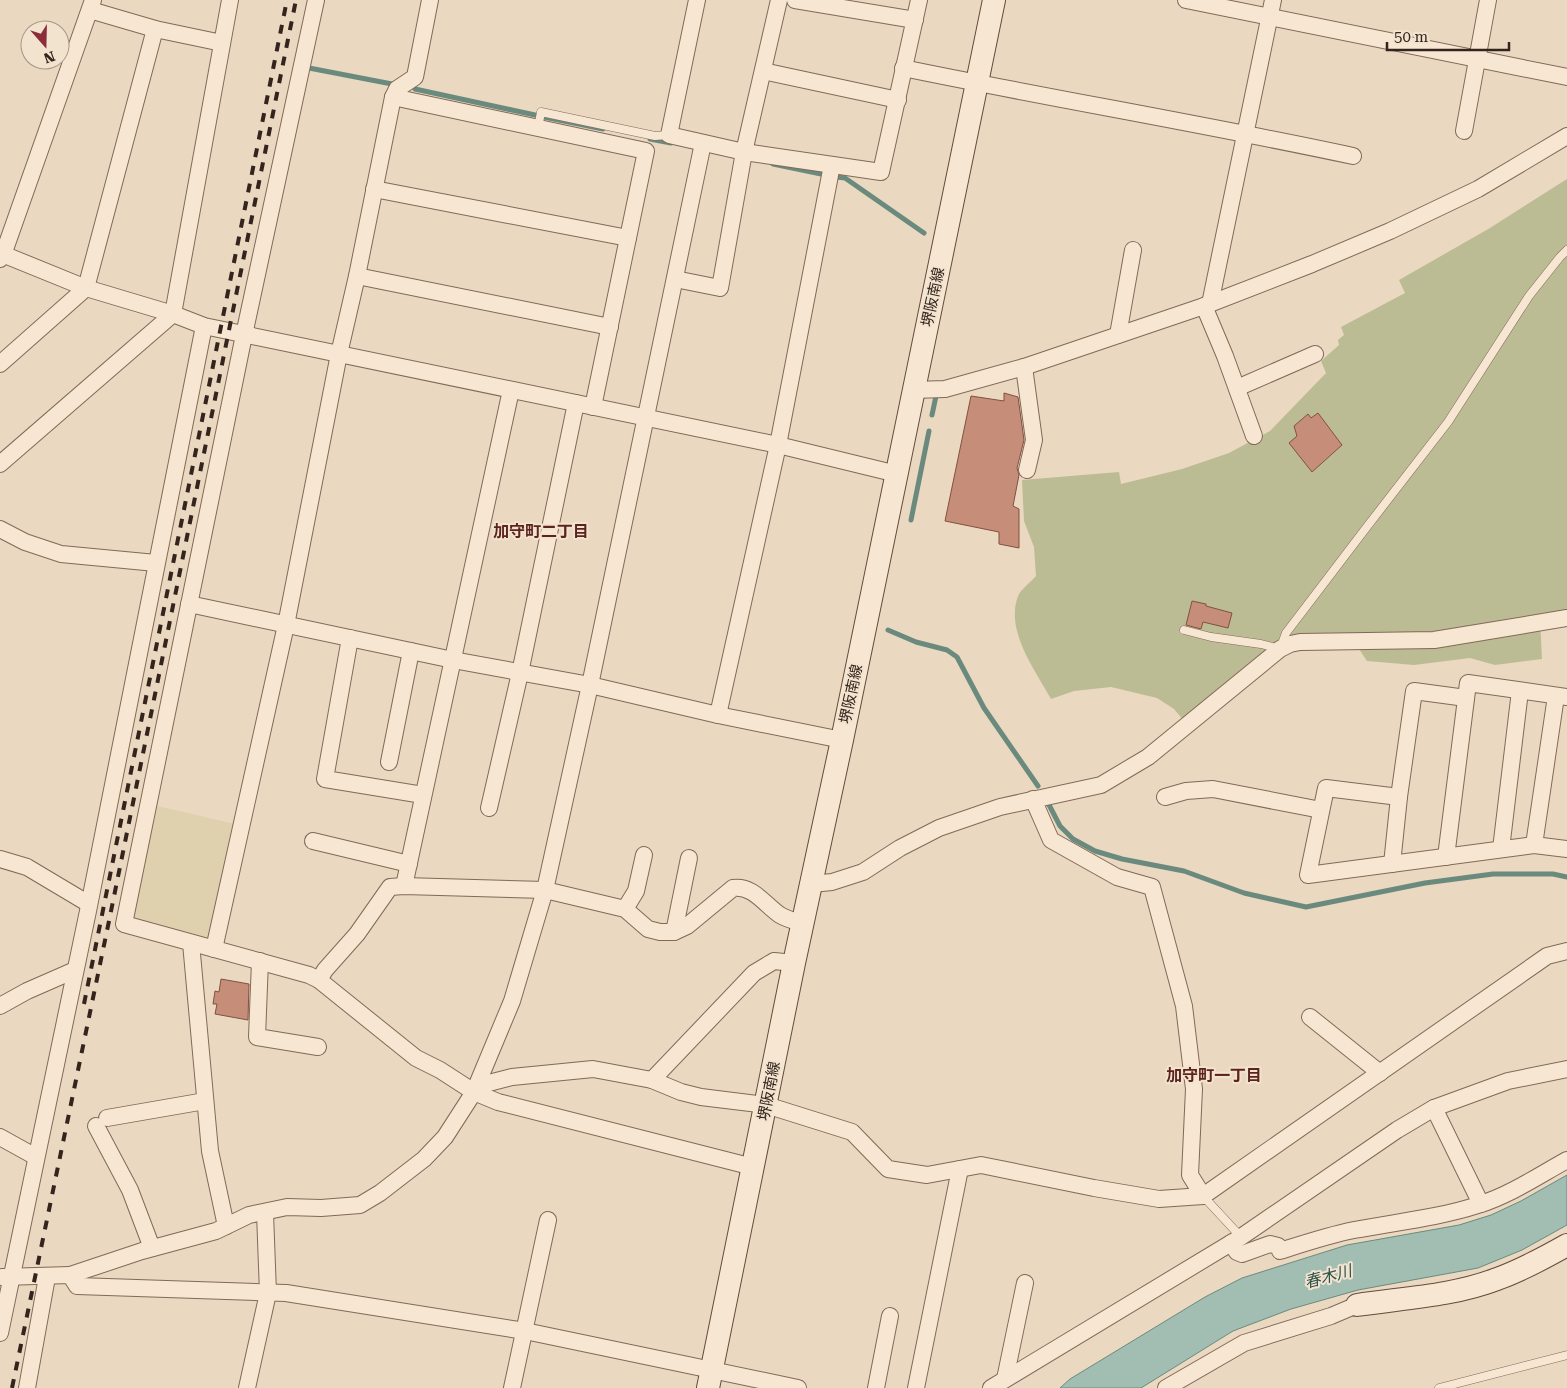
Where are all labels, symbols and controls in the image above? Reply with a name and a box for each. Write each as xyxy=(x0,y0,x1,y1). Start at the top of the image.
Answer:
north arrow xyxy=(20,20,70,70)
scale bar xyxy=(1387,20,1510,52)
text: 50 m xyxy=(1394,28,1429,46)
text: N xyxy=(41,48,57,67)
street label: 堺阪南線 xyxy=(918,266,948,328)
district label: 加守町二丁目 xyxy=(493,522,589,541)
street label: 堺阪南線 xyxy=(836,663,866,725)
street label: 堺阪南線 xyxy=(754,1060,784,1122)
district label: 加守町一丁目 xyxy=(1166,1066,1262,1085)
water label: 春木川 xyxy=(1302,1261,1356,1292)

